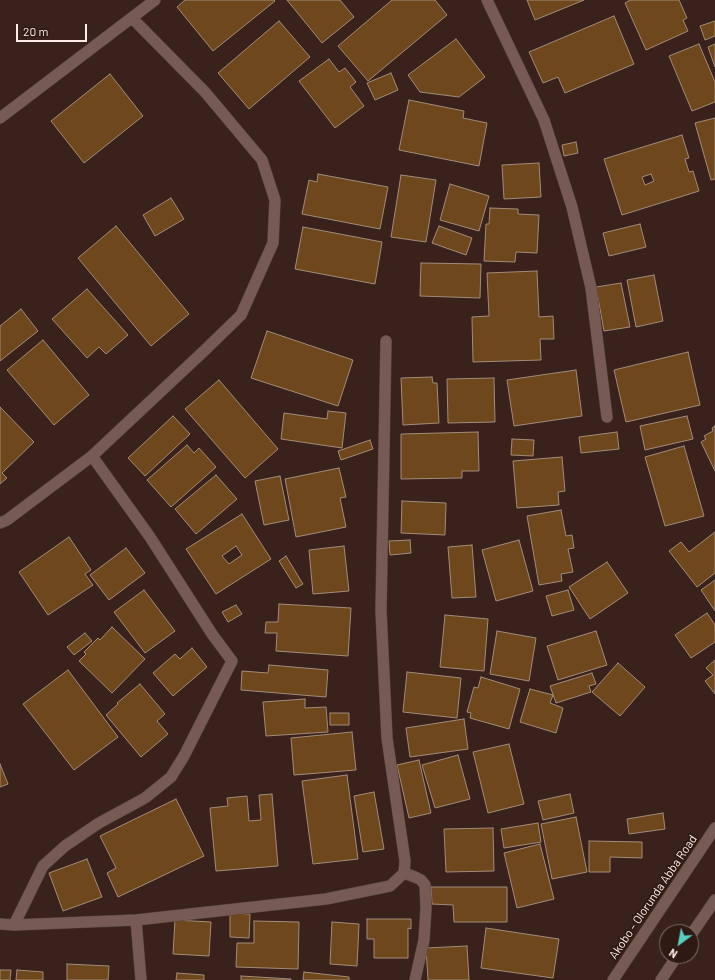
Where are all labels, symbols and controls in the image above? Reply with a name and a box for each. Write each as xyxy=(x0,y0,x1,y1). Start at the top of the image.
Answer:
scale bar xyxy=(18,16,89,42)
text: 20 m xyxy=(23,24,49,38)
street label: Akobo - Olorunda Abba Road xyxy=(606,832,700,962)
north arrow xyxy=(659,924,699,964)
text: N xyxy=(666,946,679,961)

